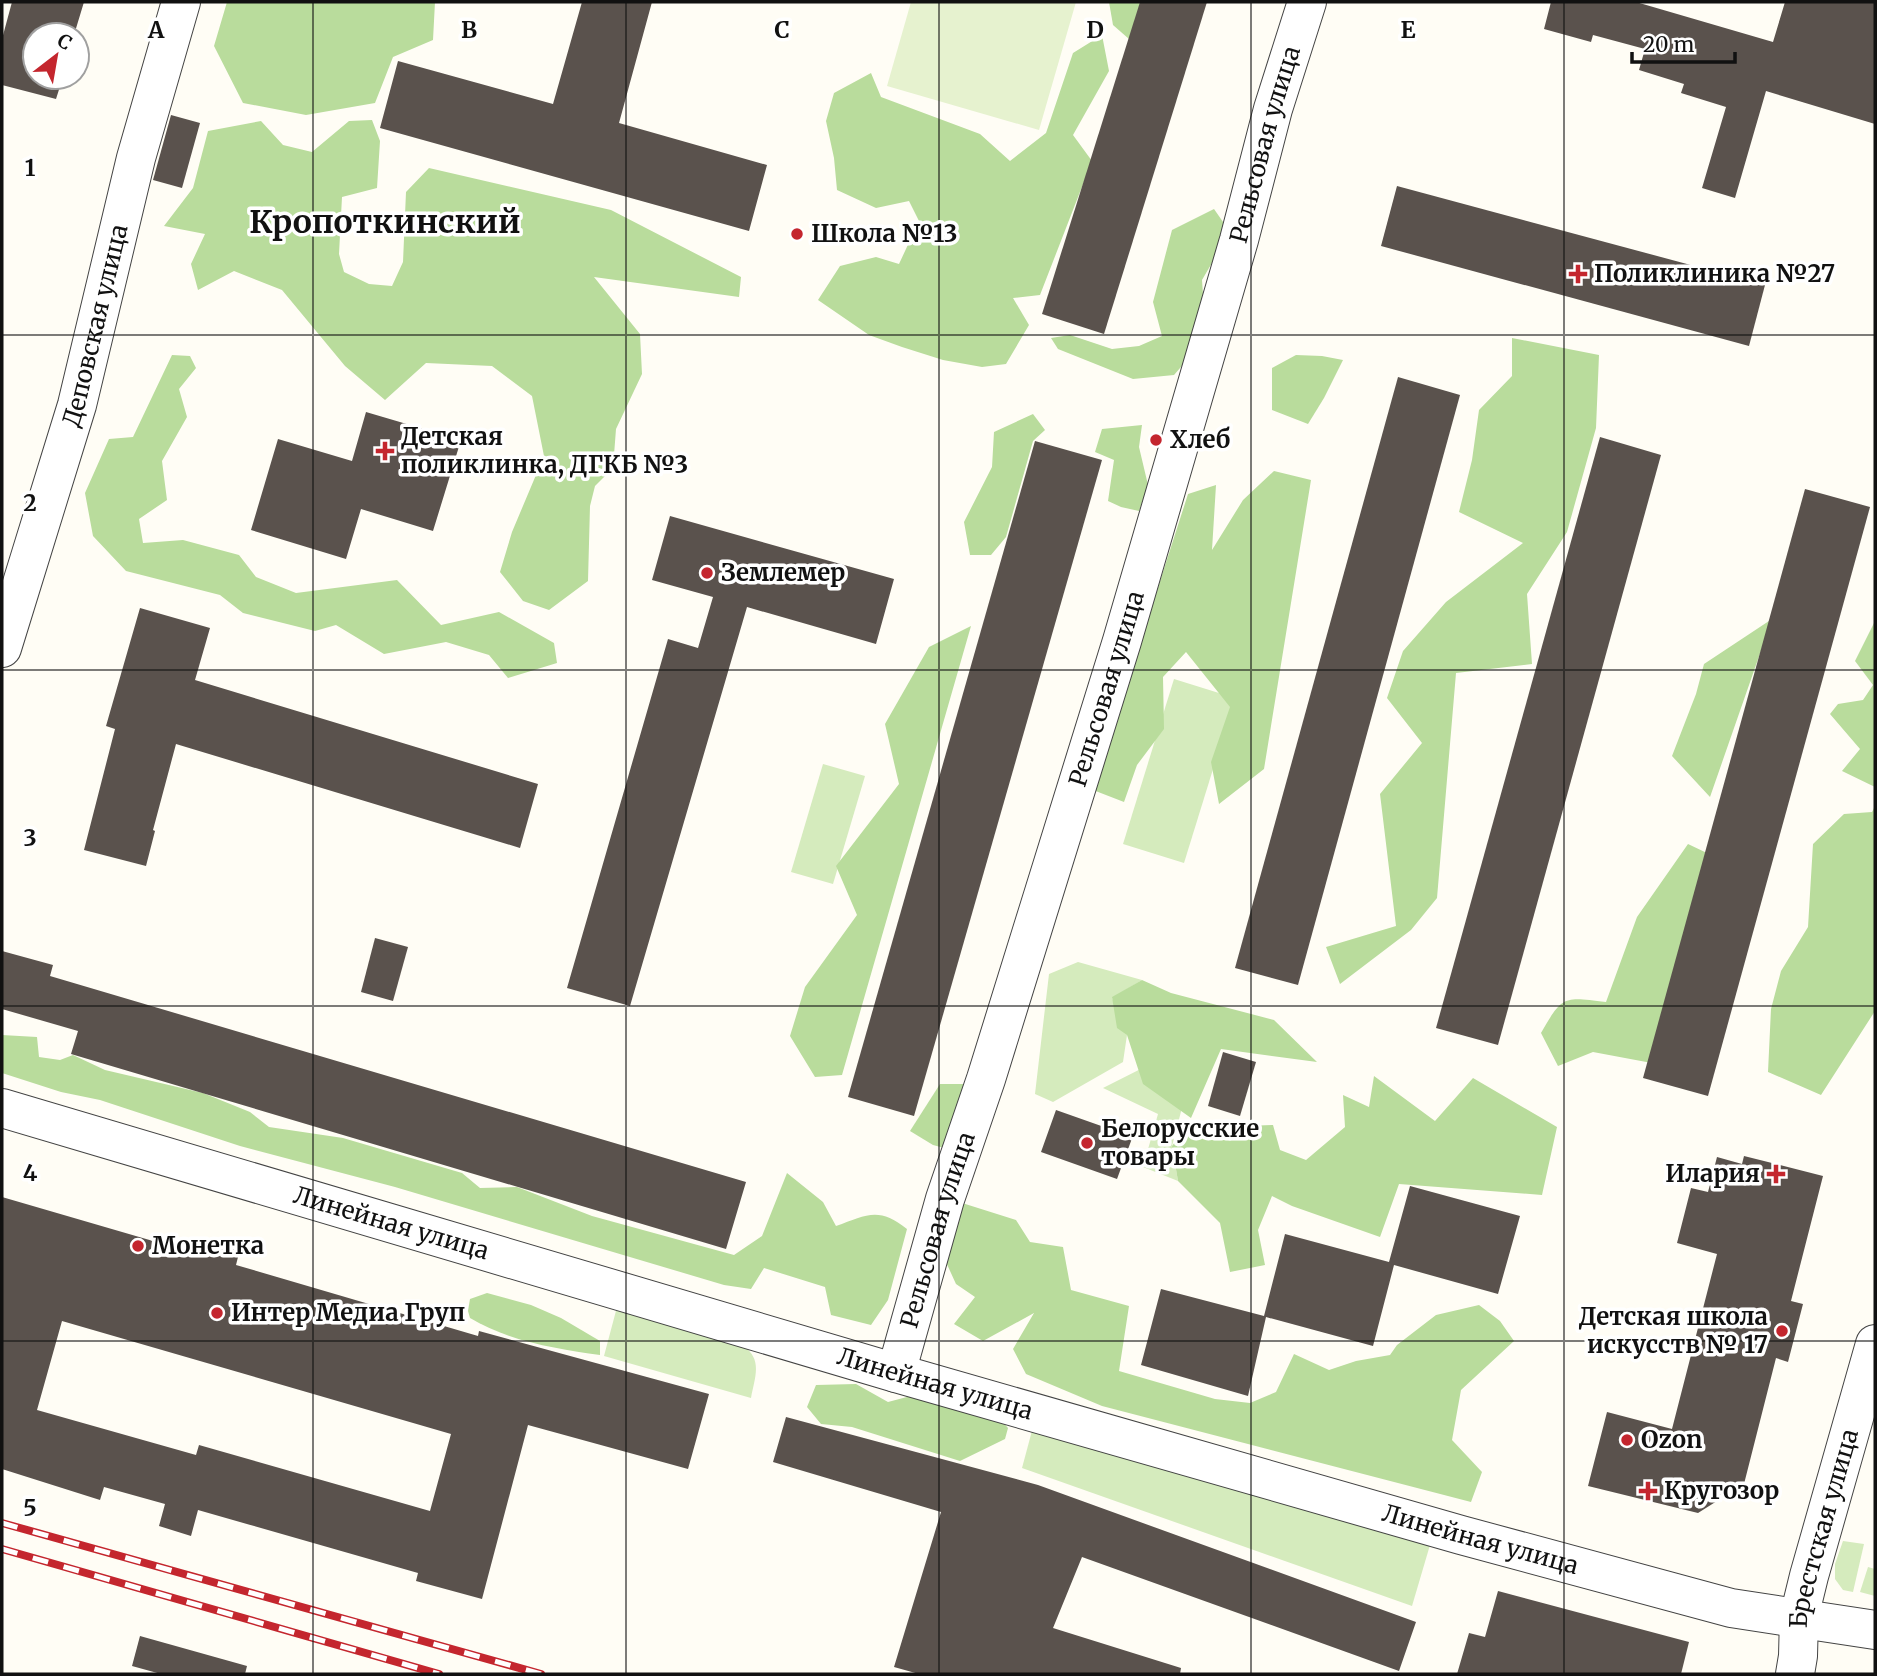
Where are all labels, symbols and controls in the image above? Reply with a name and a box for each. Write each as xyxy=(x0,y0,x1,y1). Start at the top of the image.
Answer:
text: A xyxy=(147,15,165,44)
text: B xyxy=(461,15,477,44)
text: C xyxy=(774,15,790,44)
text: D xyxy=(1086,15,1104,44)
text: E xyxy=(1400,15,1416,44)
north arrow xyxy=(21,21,91,91)
scale bar xyxy=(1632,21,1735,65)
text: С xyxy=(53,28,76,55)
text: 20 m xyxy=(1643,31,1695,58)
street label: Рельсовая улица xyxy=(1223,42,1307,246)
text: 1 xyxy=(25,153,36,182)
district label: Кропоткинский xyxy=(249,202,521,242)
place label: Школа №13 xyxy=(811,218,958,249)
street label: Деповская улица xyxy=(55,221,135,430)
marker: Школа №13 xyxy=(789,226,805,242)
place label: Поликлиника №27 xyxy=(1594,258,1835,289)
marker: Поликлиника №27 xyxy=(1568,264,1588,284)
place label: Детская поликлинка, ДГКБ №3 xyxy=(401,421,688,480)
place label: Хлеб xyxy=(1170,424,1230,455)
marker: Хлеб xyxy=(1148,432,1164,448)
marker: Детская поликлинка, ДГКБ №3 xyxy=(375,441,395,461)
text: 2 xyxy=(23,488,37,517)
place label: Землемер xyxy=(721,557,845,588)
marker: Землемер xyxy=(699,565,715,581)
street label: Рельсовая улица xyxy=(1062,587,1151,790)
text: 3 xyxy=(23,823,37,852)
place label: Белорусские товары xyxy=(1101,1113,1259,1172)
street label: Рельсовая улица xyxy=(893,1128,982,1331)
marker: Белорусские товары xyxy=(1079,1135,1095,1151)
text: 4 xyxy=(23,1158,38,1187)
place label: Илария xyxy=(1665,1158,1760,1189)
marker: Илария xyxy=(1766,1164,1786,1184)
street label: Линейная улица xyxy=(290,1179,493,1267)
place label: Монетка xyxy=(152,1230,264,1261)
marker: Монетка xyxy=(130,1238,146,1254)
place label: Интер Медиа Груп xyxy=(231,1297,465,1328)
place label: Детская школа искусств № 17 xyxy=(1579,1301,1768,1360)
marker: Интер Медиа Груп xyxy=(209,1305,225,1321)
marker: Детская школа искусств № 17 xyxy=(1774,1323,1790,1339)
street label: Линейная улица xyxy=(834,1340,1037,1426)
place label: Ozon xyxy=(1641,1424,1702,1455)
street label: Брестская улица xyxy=(1783,1425,1865,1628)
marker: Ozon xyxy=(1619,1432,1635,1448)
place label: Кругозор xyxy=(1664,1475,1779,1506)
marker: Кругозор xyxy=(1638,1481,1658,1501)
text: 5 xyxy=(23,1493,37,1522)
street label: Линейная улица xyxy=(1379,1497,1582,1581)

